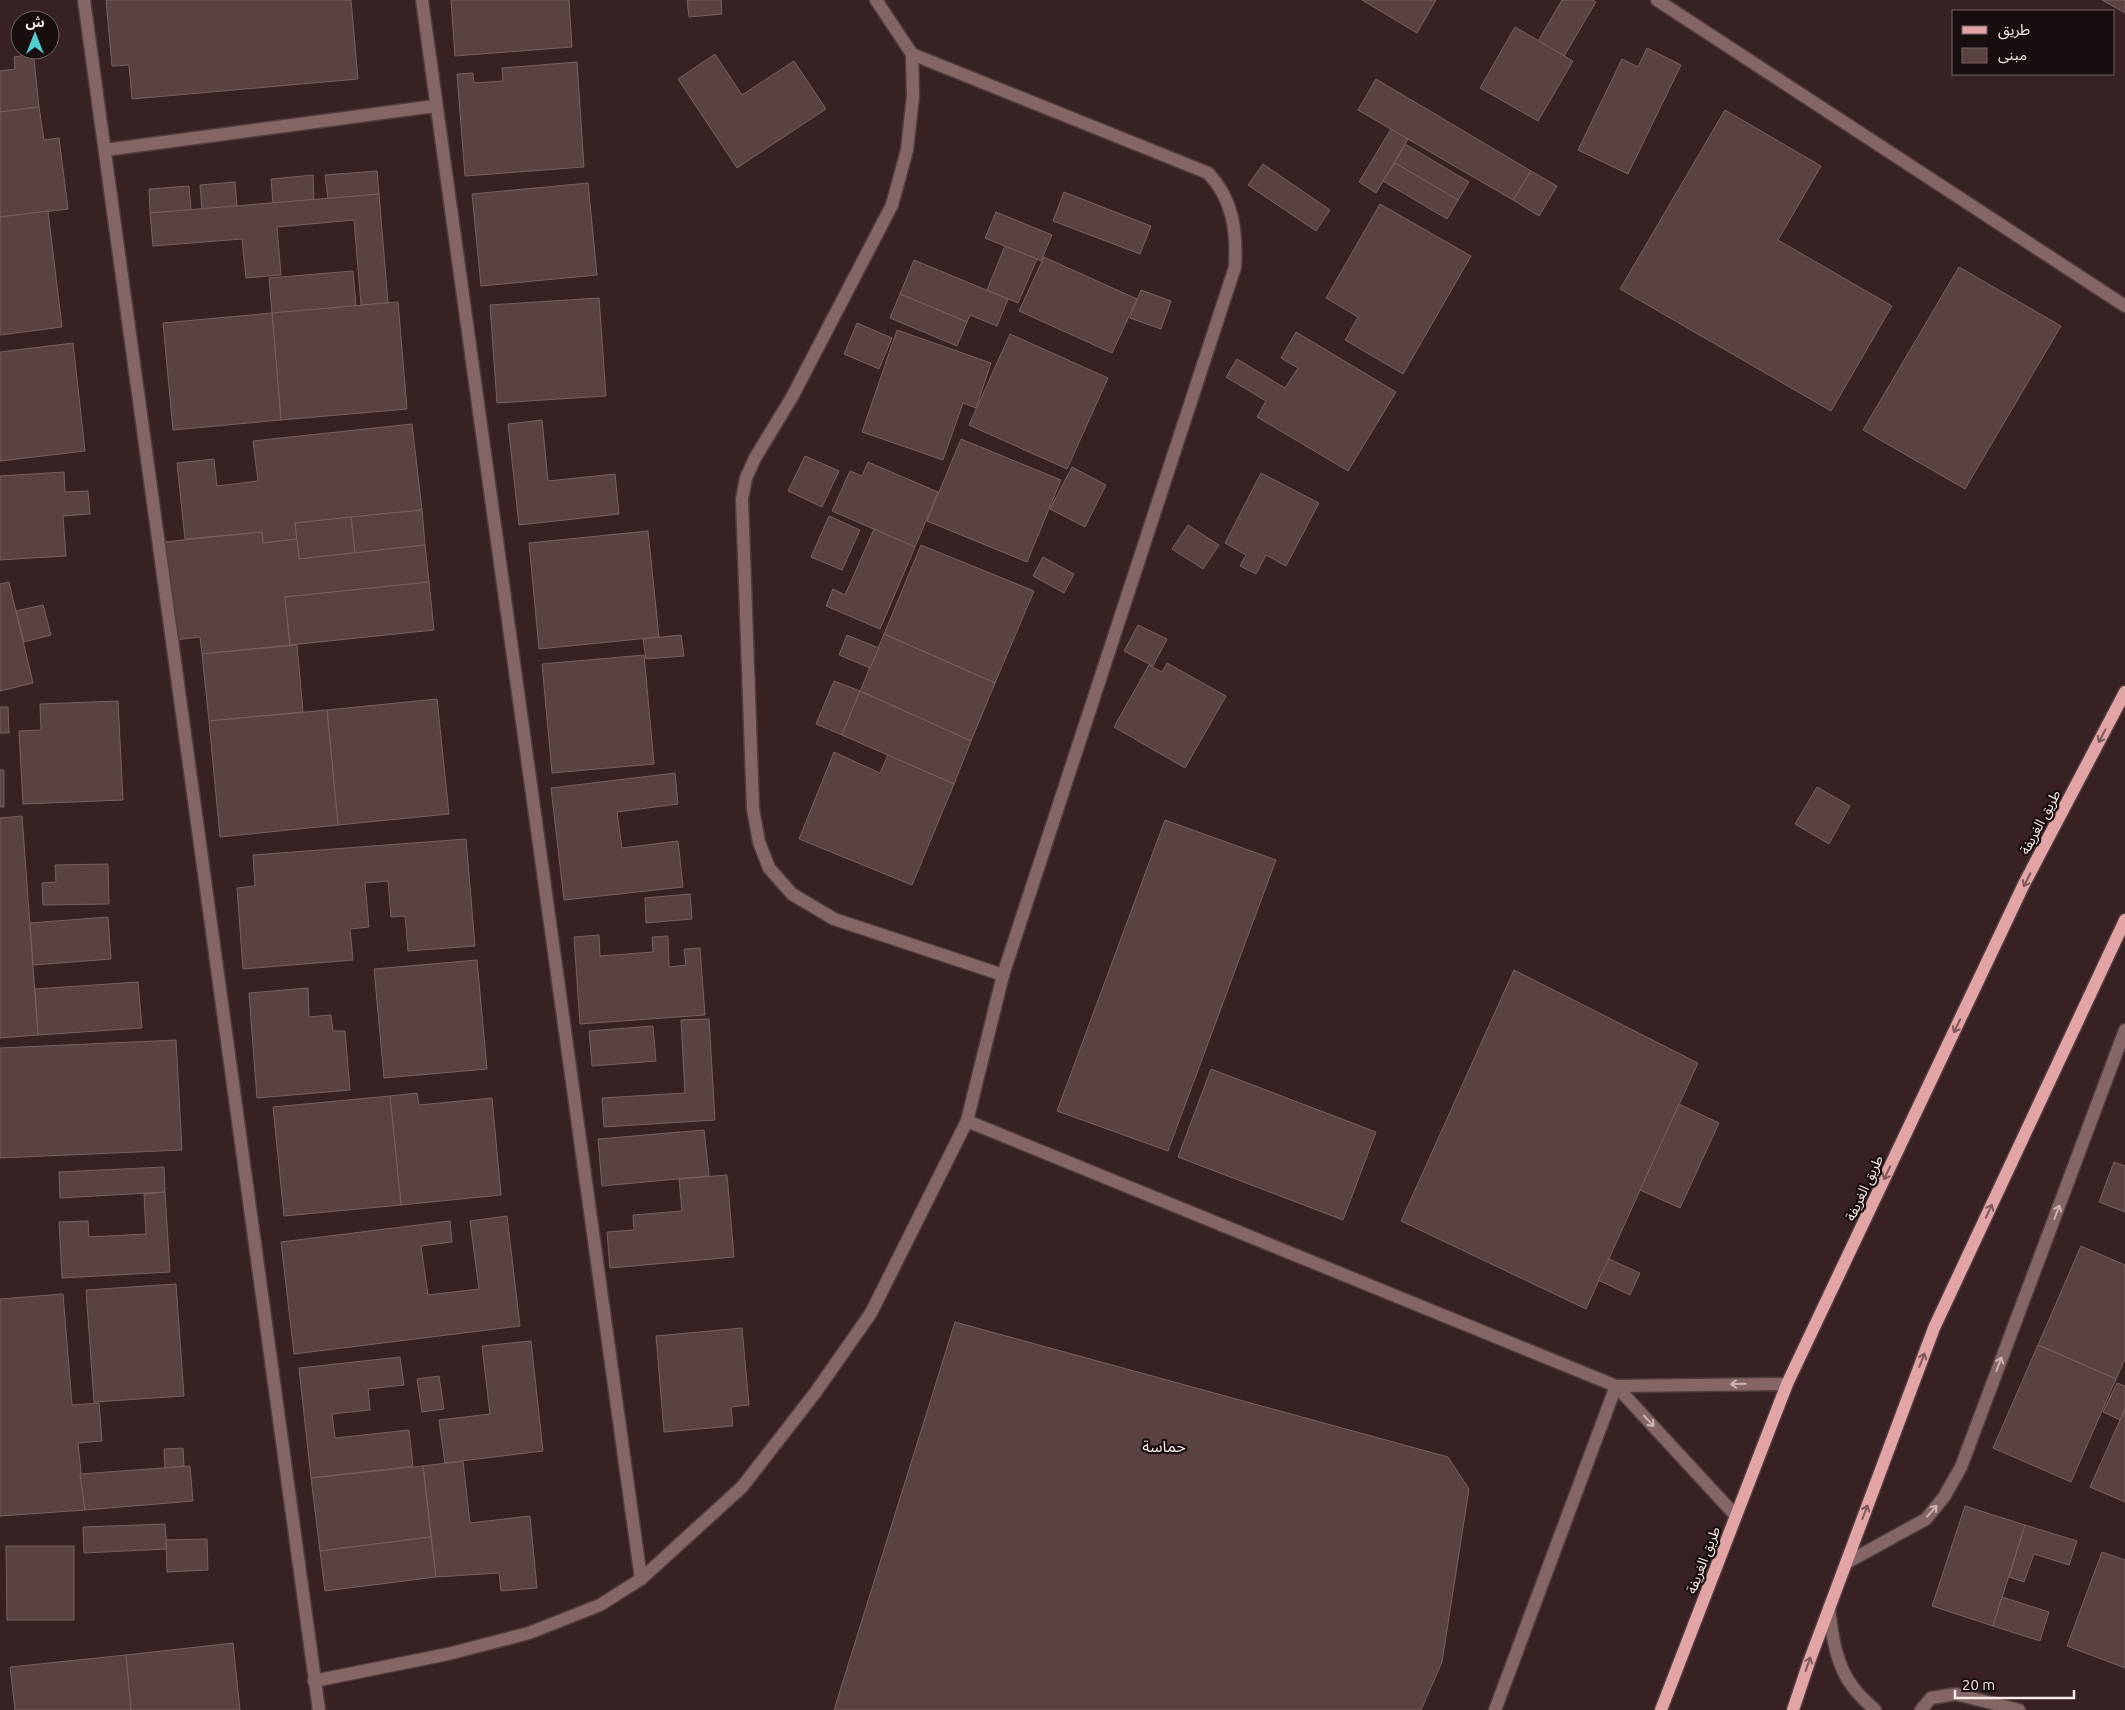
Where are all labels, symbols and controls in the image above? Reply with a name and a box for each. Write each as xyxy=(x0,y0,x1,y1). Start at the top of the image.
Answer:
north arrow xyxy=(10,10,60,60)
legend xyxy=(1952,10,2115,75)
text: ش xyxy=(25,14,45,30)
text: طريق xyxy=(1998,21,2030,40)
text: مبنى xyxy=(1998,46,2027,64)
one-way arrow xyxy=(2097,728,2107,743)
street label: طريق الغريفة xyxy=(2016,787,2065,858)
one-way arrow xyxy=(2022,872,2032,887)
one-way arrow xyxy=(1952,1018,1961,1033)
street label: طريق الغريفة xyxy=(1842,1153,1888,1224)
one-way arrow xyxy=(1882,1165,1891,1180)
one-way arrow xyxy=(1984,1204,1994,1219)
one-way arrow xyxy=(2052,1205,2062,1220)
one-way arrow xyxy=(1918,1352,1927,1368)
one-way arrow xyxy=(1995,1357,2004,1372)
one-way arrow xyxy=(1730,1379,1746,1389)
one-way arrow xyxy=(1643,1415,1655,1428)
district label: حماسة xyxy=(1142,1437,1186,1455)
one-way arrow xyxy=(1861,1504,1870,1520)
one-way arrow xyxy=(1927,1505,1938,1518)
street label: طريق الغريفة xyxy=(1683,1524,1725,1597)
one-way arrow xyxy=(1804,1657,1813,1672)
scale bar xyxy=(1955,1668,2074,1700)
text: 20 m xyxy=(1962,1676,1995,1693)

